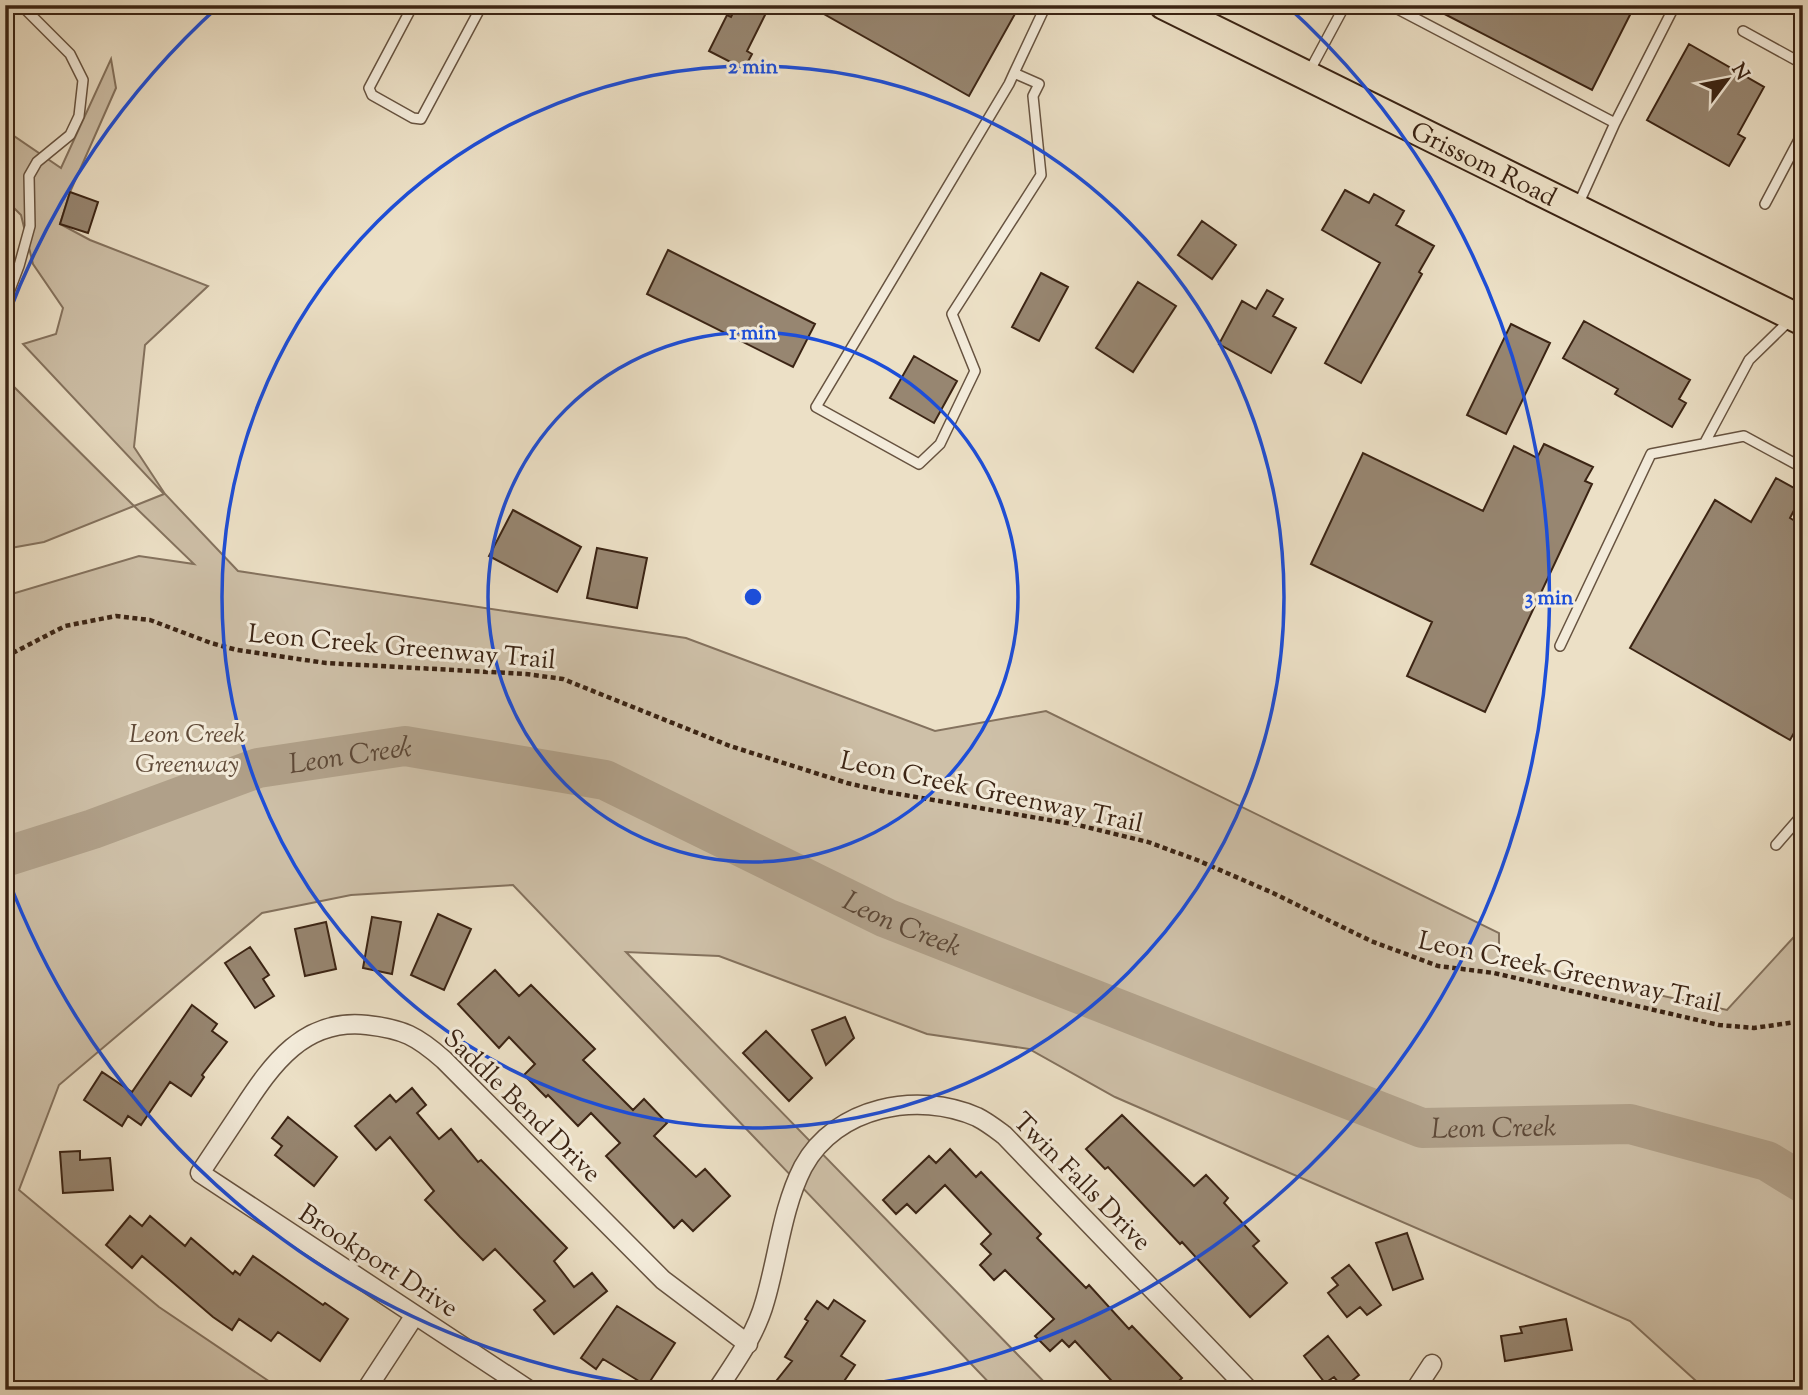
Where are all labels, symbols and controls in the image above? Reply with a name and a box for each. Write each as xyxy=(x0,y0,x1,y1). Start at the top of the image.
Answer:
north arrow xyxy=(1692,46,1762,116)
text: 2 min xyxy=(728,53,779,83)
text: N xyxy=(1724,59,1755,86)
street label: Grissom Road xyxy=(1404,114,1562,217)
text: 1 min xyxy=(729,319,777,349)
text: 3 min xyxy=(1525,584,1574,614)
centre of rings xyxy=(741,585,765,609)
street label: Leon Creek Greenway Trail xyxy=(246,617,557,680)
park label: Leon Creek Greenway xyxy=(129,717,245,784)
water label: Leon Creek xyxy=(286,728,416,786)
street label: Leon Creek Greenway Trail xyxy=(837,743,1146,844)
water label: Leon Creek xyxy=(835,883,967,969)
street label: Leon Creek Greenway Trail xyxy=(1415,923,1724,1024)
street label: Saddle Bend Drive xyxy=(434,1021,609,1192)
street label: Twin Falls Drive xyxy=(1004,1105,1159,1260)
water label: Leon Creek xyxy=(1430,1108,1557,1151)
street label: Brookport Drive xyxy=(291,1197,465,1328)

